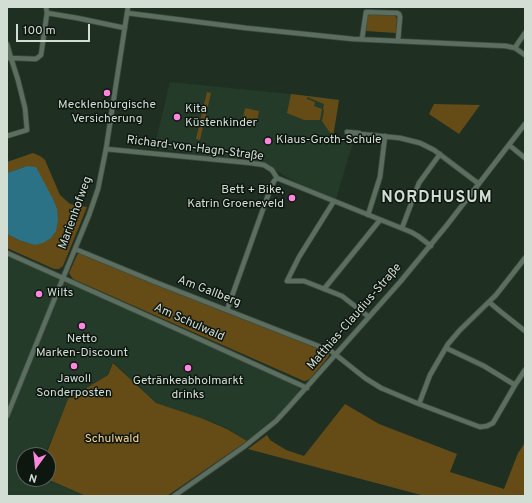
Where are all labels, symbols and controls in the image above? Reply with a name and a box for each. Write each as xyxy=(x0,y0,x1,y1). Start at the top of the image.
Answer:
scale bar xyxy=(18,16,92,42)
text: 100 m xyxy=(23,23,56,39)
marker: Mecklenburgische Versicherung xyxy=(102,88,112,98)
place label: Mecklenburgische Versicherung xyxy=(58,99,156,127)
place label: Kita Küstenkinder xyxy=(185,103,257,131)
marker: Kita Küstenkinder xyxy=(172,112,182,122)
street label: Richard-von-Hagn-Straße xyxy=(126,133,264,165)
place label: Klaus-Groth-Schule xyxy=(276,134,382,148)
marker: Klaus-Groth-Schule xyxy=(263,136,273,146)
street label: Marienhofweg xyxy=(56,175,96,251)
place label: Bett + Bike, Katrin Groeneveld xyxy=(187,184,284,212)
district label: NORDHUSUM xyxy=(381,189,493,209)
marker: Bett + Bike, Katrin Groeneveld xyxy=(287,193,297,203)
street label: Matthias-Claudius-Straße xyxy=(305,261,405,373)
street label: Am Gallberg xyxy=(175,273,243,311)
place label: Wilts xyxy=(47,287,73,301)
marker: Wilts xyxy=(34,289,44,299)
street label: Am Schulwald xyxy=(152,301,226,345)
marker: Netto Marken-Discount xyxy=(77,321,87,331)
place label: Netto Marken-Discount xyxy=(36,333,128,361)
marker: Jawoll Sonderposten xyxy=(69,361,79,371)
marker: Getränkeabholmarkt drinks xyxy=(183,363,193,373)
place label: Jawoll Sonderposten xyxy=(36,373,112,401)
place label: Getränkeabholmarkt drinks xyxy=(133,375,243,403)
park label: Schulwald xyxy=(85,433,139,447)
north arrow xyxy=(16,447,56,487)
text: N xyxy=(28,470,39,485)

